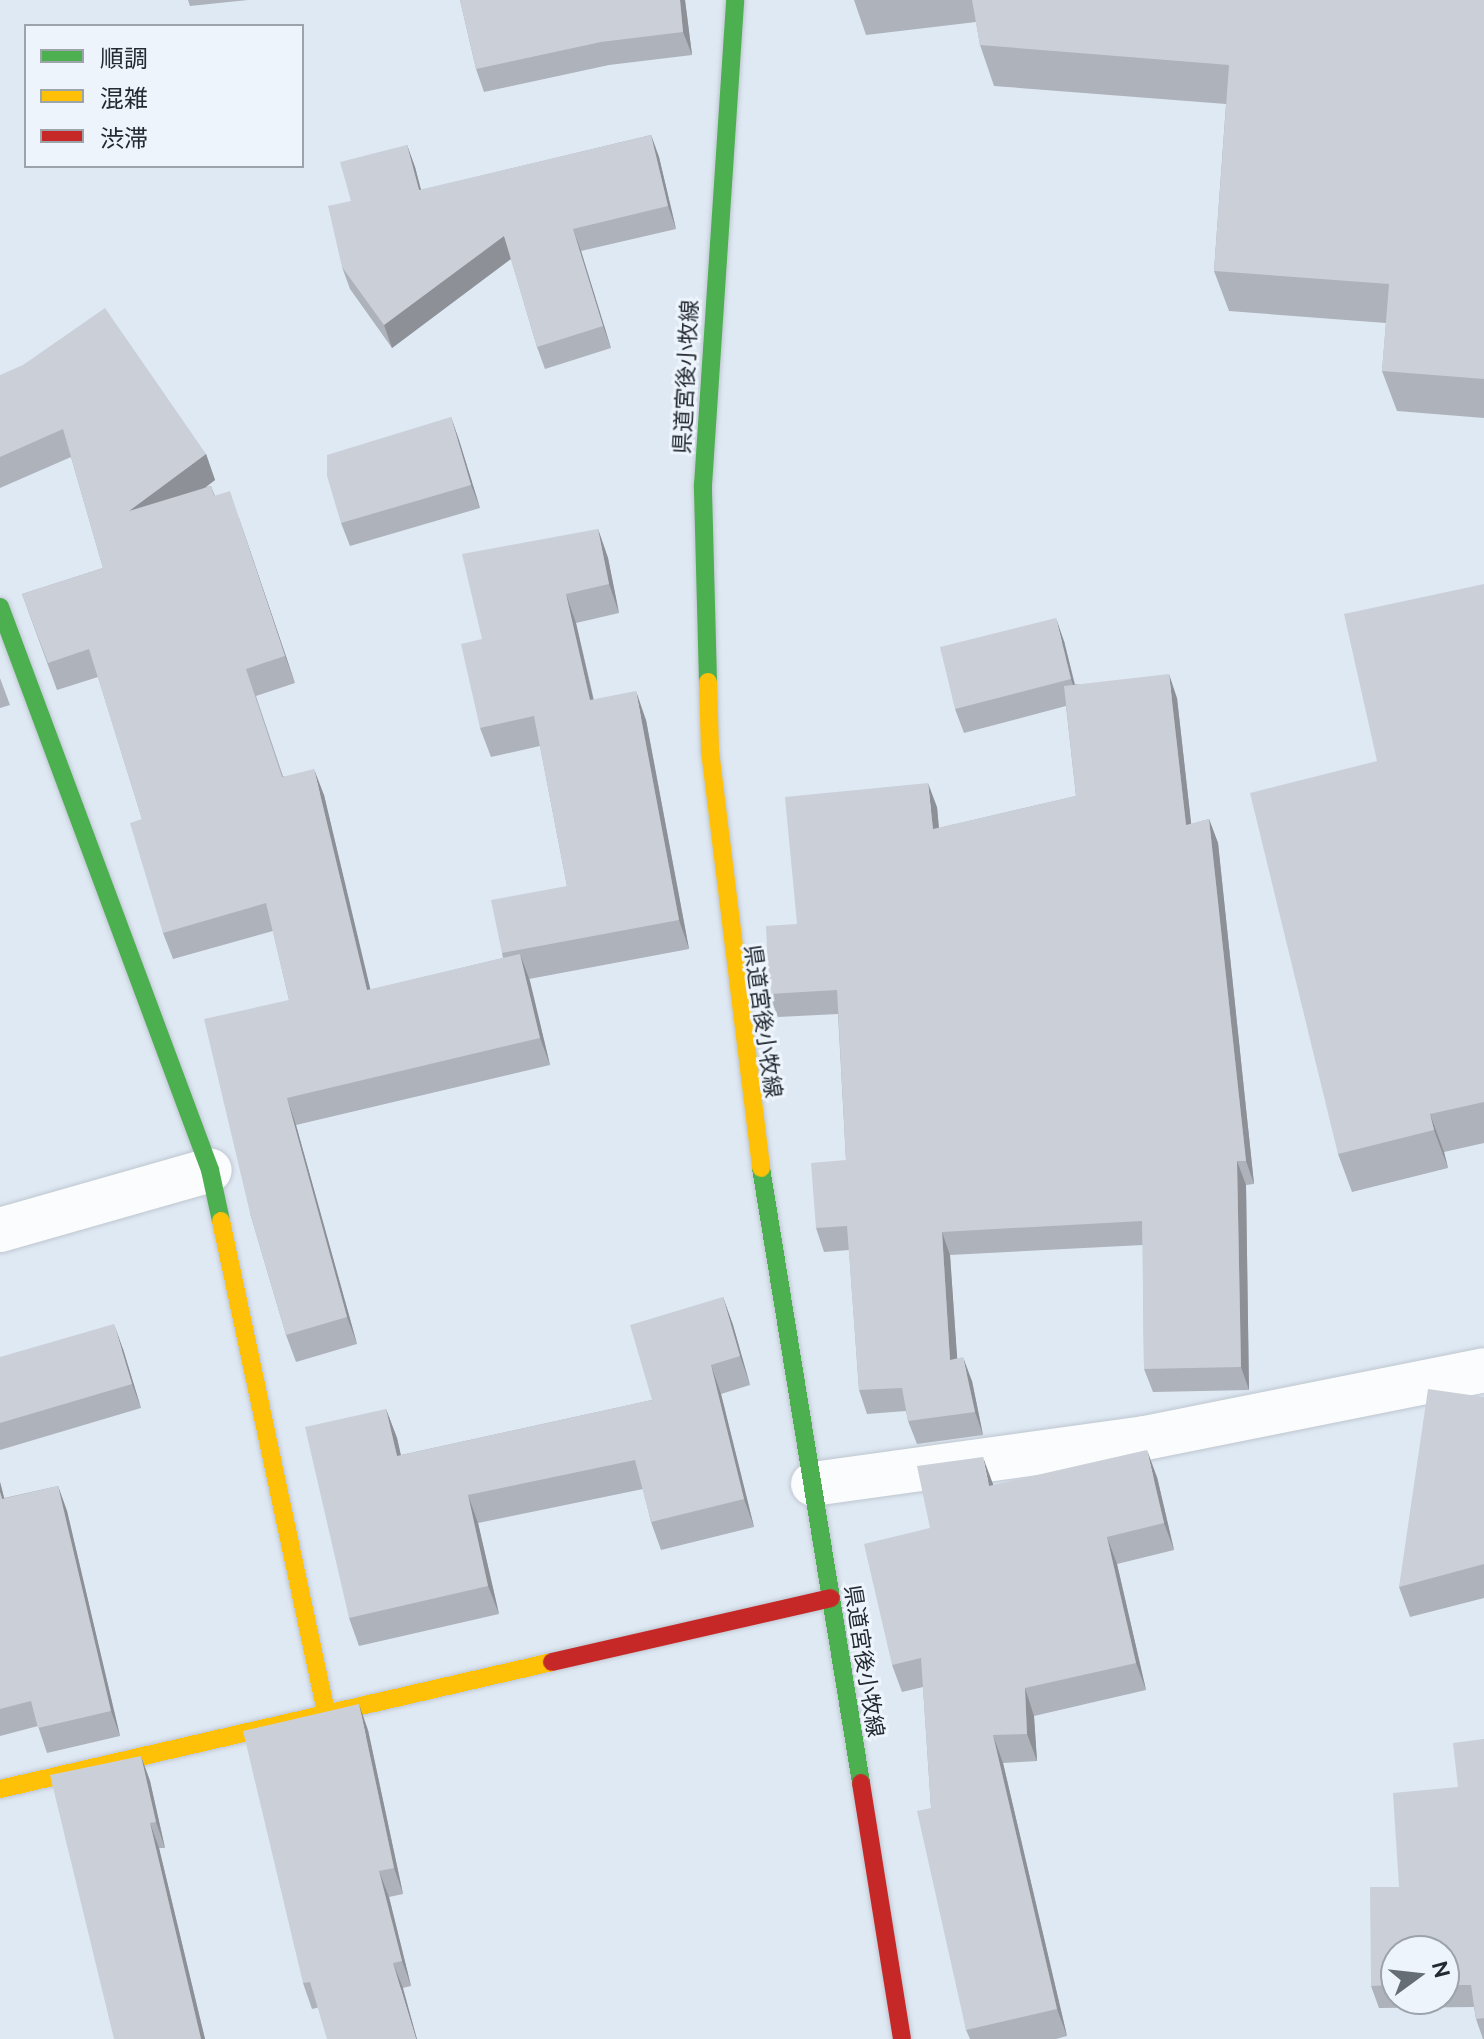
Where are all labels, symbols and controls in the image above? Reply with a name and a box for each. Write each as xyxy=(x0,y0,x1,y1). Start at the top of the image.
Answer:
legend xyxy=(24,24,304,168)
text: 順調 xyxy=(100,45,148,72)
text: 混雑 xyxy=(100,85,148,112)
text: 渋滞 xyxy=(100,125,148,152)
street label: 県道宮後小牧線 xyxy=(668,299,702,455)
street label: 県道宮後小牧線 xyxy=(740,943,788,1099)
street label: 県道宮後小牧線 xyxy=(840,1583,890,1739)
north arrow xyxy=(1380,1935,1460,2015)
text: N xyxy=(1428,1958,1456,1980)

